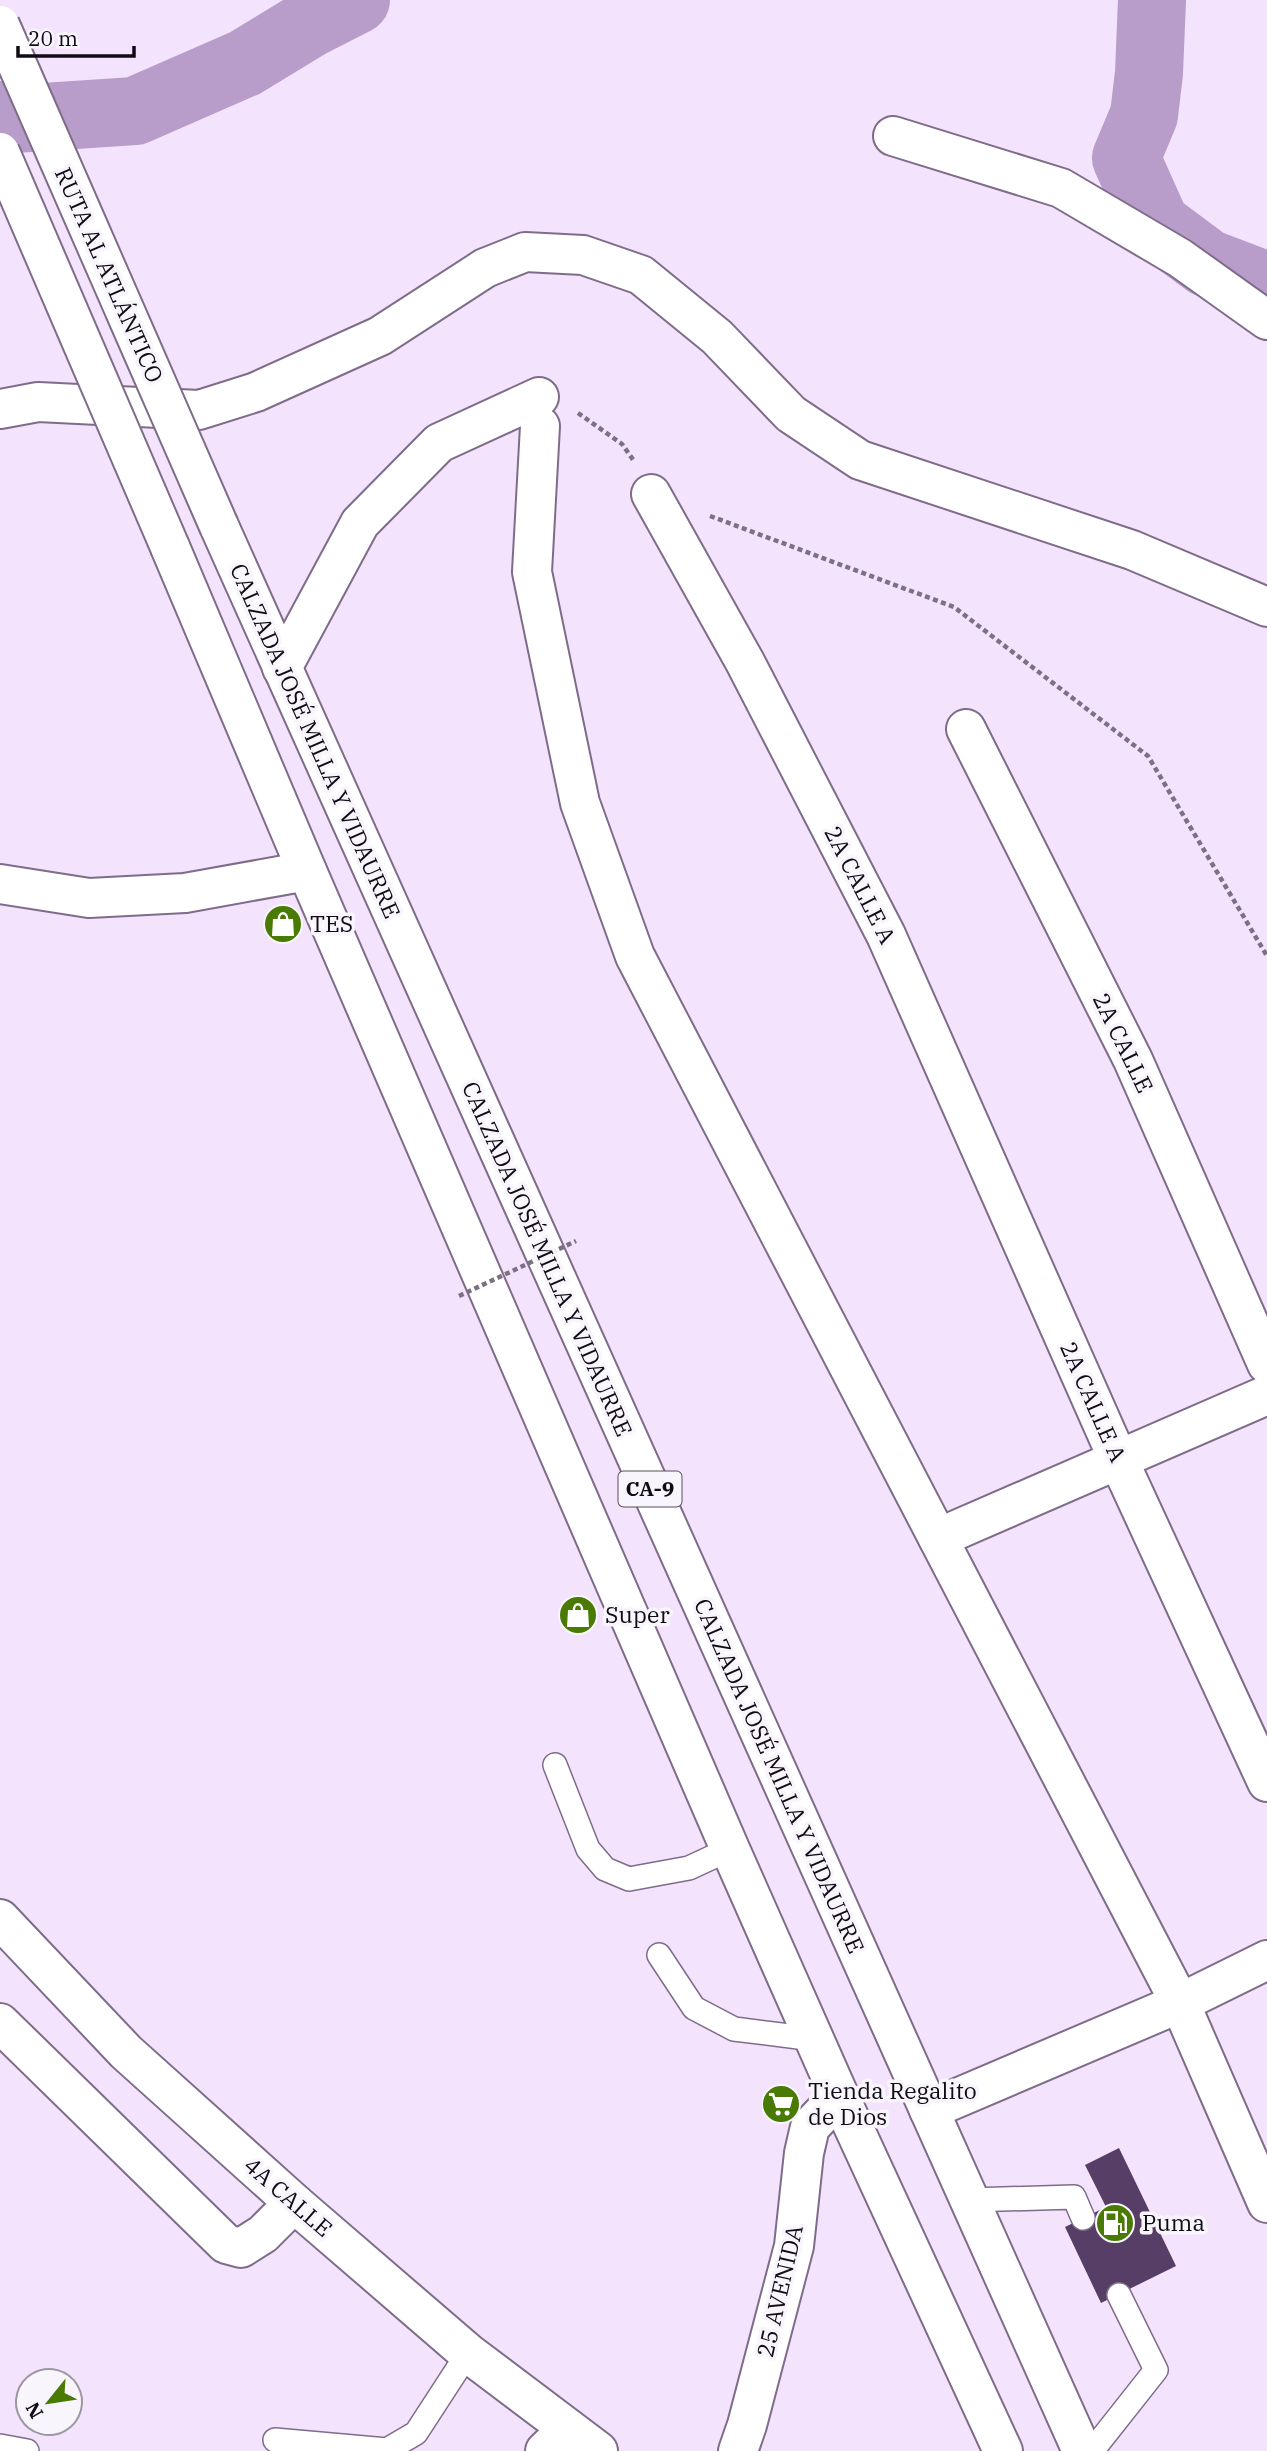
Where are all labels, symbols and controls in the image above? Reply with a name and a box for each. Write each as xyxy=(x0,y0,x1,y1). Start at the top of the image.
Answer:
scale bar xyxy=(18,14,133,58)
text: 20 m xyxy=(28,24,78,52)
street label: RUTA AL ATLÁNTICO xyxy=(49,162,171,387)
street label: CALZADA JOSÉ MILLA Y VIDAURRE xyxy=(224,559,408,923)
street label: 2A CALLE A xyxy=(818,821,904,949)
shop icon: TES xyxy=(262,903,304,945)
place label: TES xyxy=(310,908,353,938)
street label: 2A CALLE xyxy=(1087,988,1161,1097)
street label: CALZADA JOSÉ MILLA Y VIDAURRE xyxy=(456,1077,640,1441)
street label: 2A CALLE A xyxy=(1054,1337,1134,1467)
road number: CA-9 xyxy=(618,1472,682,1506)
shop icon: Super xyxy=(557,1594,599,1636)
street label: CALZADA JOSÉ MILLA Y VIDAURRE xyxy=(688,1594,872,1958)
place label: Super xyxy=(605,1599,670,1629)
place label: Tienda Regalito de Dios xyxy=(808,2075,977,2131)
supermarket icon: Tienda Regalito de Dios xyxy=(760,2083,802,2125)
street label: 4A CALLE xyxy=(238,2150,339,2243)
fuel station icon: Puma xyxy=(1094,2202,1136,2244)
place label: Puma xyxy=(1142,2207,1205,2237)
street label: 25 AVENIDA xyxy=(749,2221,809,2360)
north arrow xyxy=(14,2367,84,2437)
text: N xyxy=(20,2398,48,2423)

